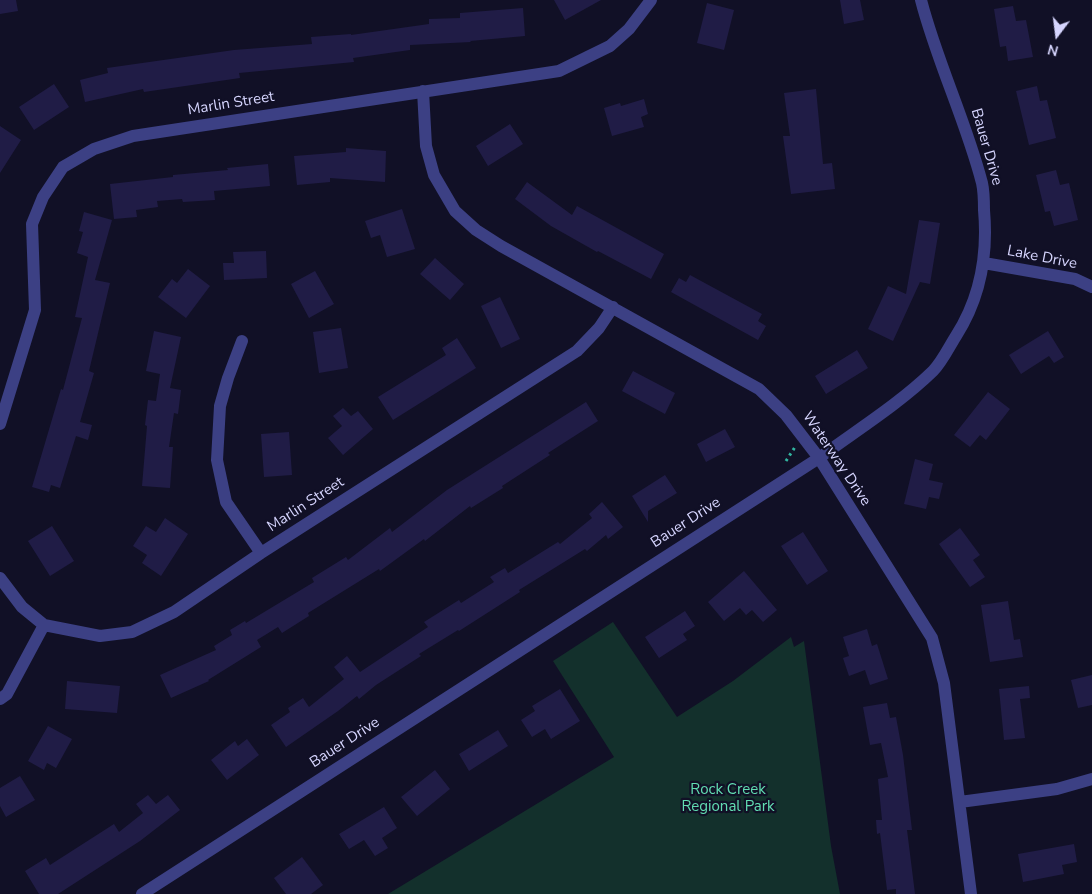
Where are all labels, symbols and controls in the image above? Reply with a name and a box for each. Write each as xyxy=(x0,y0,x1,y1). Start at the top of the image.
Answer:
north arrow xyxy=(1032,10,1082,60)
text: N xyxy=(1045,39,1061,61)
street label: Marlin Street xyxy=(186,88,276,120)
street label: Bauer Drive xyxy=(966,106,1006,188)
street label: Lake Drive xyxy=(1006,242,1078,274)
street label: Waterway Drive xyxy=(798,408,874,510)
street label: Marlin Street xyxy=(264,474,348,536)
street label: Bauer Drive xyxy=(648,494,724,552)
street label: Bauer Drive xyxy=(307,714,383,772)
park label: Rock Creek Regional Park xyxy=(681,781,775,816)

